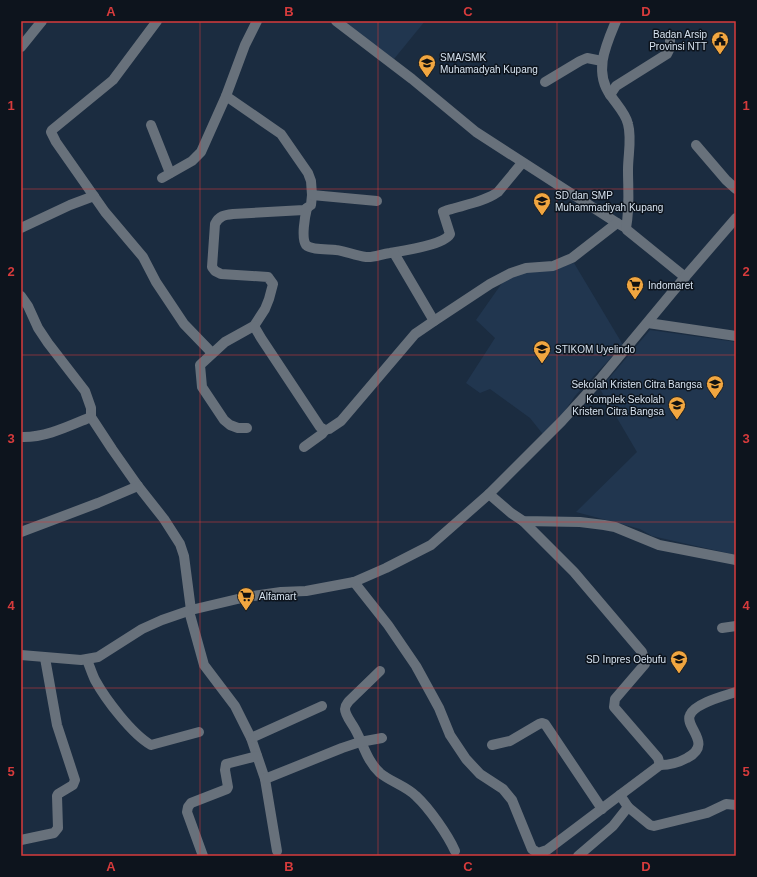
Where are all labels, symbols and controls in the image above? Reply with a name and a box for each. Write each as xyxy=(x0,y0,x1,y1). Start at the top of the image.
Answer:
text: A xyxy=(106,4,116,19)
text: B xyxy=(284,4,294,19)
text: C xyxy=(463,4,473,19)
text: D xyxy=(641,4,651,19)
place label: Badan Arsip Provinsi NTT xyxy=(649,29,707,52)
public building icon: Badan Arsip Provinsi NTT xyxy=(710,30,730,55)
place label: SMA/SMK Muhamadyah Kupang xyxy=(440,52,538,75)
school or university icon: SMA/SMK Muhamadyah Kupang xyxy=(417,53,437,78)
text: 1 xyxy=(7,98,15,113)
text: 1 xyxy=(742,98,750,113)
place label: SD dan SMP Muhammadiyah Kupang xyxy=(555,190,663,213)
school or university icon: SD dan SMP Muhammadiyah Kupang xyxy=(532,191,552,216)
text: 2 xyxy=(7,264,15,279)
text: 2 xyxy=(742,264,750,279)
supermarket icon: Indomaret xyxy=(625,275,645,300)
place label: Indomaret xyxy=(648,280,693,291)
school or university icon: STIKOM Uyelindo xyxy=(532,339,552,364)
place label: STIKOM Uyelindo xyxy=(555,344,635,355)
school or university icon: Sekolah Kristen Citra Bangsa xyxy=(705,374,725,399)
place label: Sekolah Kristen Citra Bangsa xyxy=(571,379,702,390)
place label: Komplek Sekolah Kristen Citra Bangsa xyxy=(572,394,664,417)
school or university icon: Komplek Sekolah Kristen Citra Bangsa xyxy=(667,395,687,420)
text: 3 xyxy=(7,431,15,446)
text: 3 xyxy=(742,431,750,446)
supermarket icon: Alfamart xyxy=(236,586,256,611)
place label: Alfamart xyxy=(259,591,296,602)
text: 4 xyxy=(7,598,15,613)
text: 4 xyxy=(742,598,750,613)
school or university icon: SD Inpres Oebufu xyxy=(669,649,689,674)
place label: SD Inpres Oebufu xyxy=(586,654,666,665)
text: 5 xyxy=(7,764,15,779)
text: 5 xyxy=(742,764,750,779)
text: A xyxy=(106,859,116,874)
text: B xyxy=(284,859,294,874)
text: C xyxy=(463,859,473,874)
text: D xyxy=(641,859,651,874)

